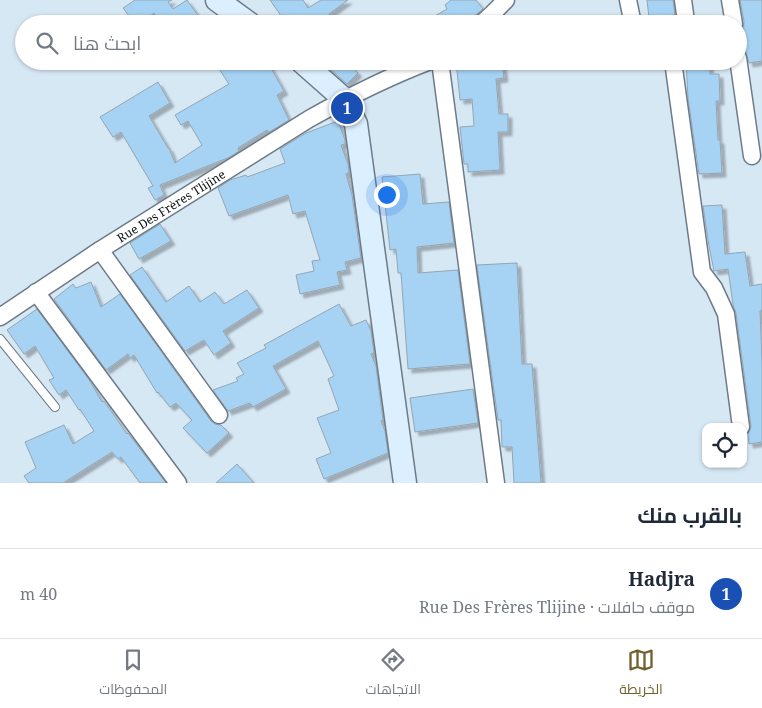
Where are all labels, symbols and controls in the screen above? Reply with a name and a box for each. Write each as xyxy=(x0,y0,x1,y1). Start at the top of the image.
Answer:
search box xyxy=(15,15,747,70)
icon: search xyxy=(33,29,61,57)
text: ابحث هنا xyxy=(73,30,141,56)
pin: 1 xyxy=(331,89,363,127)
street label: Rue Des Frères Tlijine xyxy=(113,165,228,246)
your location xyxy=(374,182,400,208)
map controls xyxy=(702,423,747,468)
button: locate xyxy=(702,423,747,468)
text: بالقرب منك xyxy=(637,501,742,529)
text: Hadjra xyxy=(628,566,695,592)
text: 40 m xyxy=(20,583,57,605)
text: 1 xyxy=(721,583,731,605)
text: موقف حافلات · Rue Des Frères Tlijine xyxy=(419,596,695,618)
tab: المحفوظات xyxy=(99,646,167,702)
tab: الاتجاهات xyxy=(366,646,421,702)
tab: الخريطة xyxy=(619,646,663,702)

